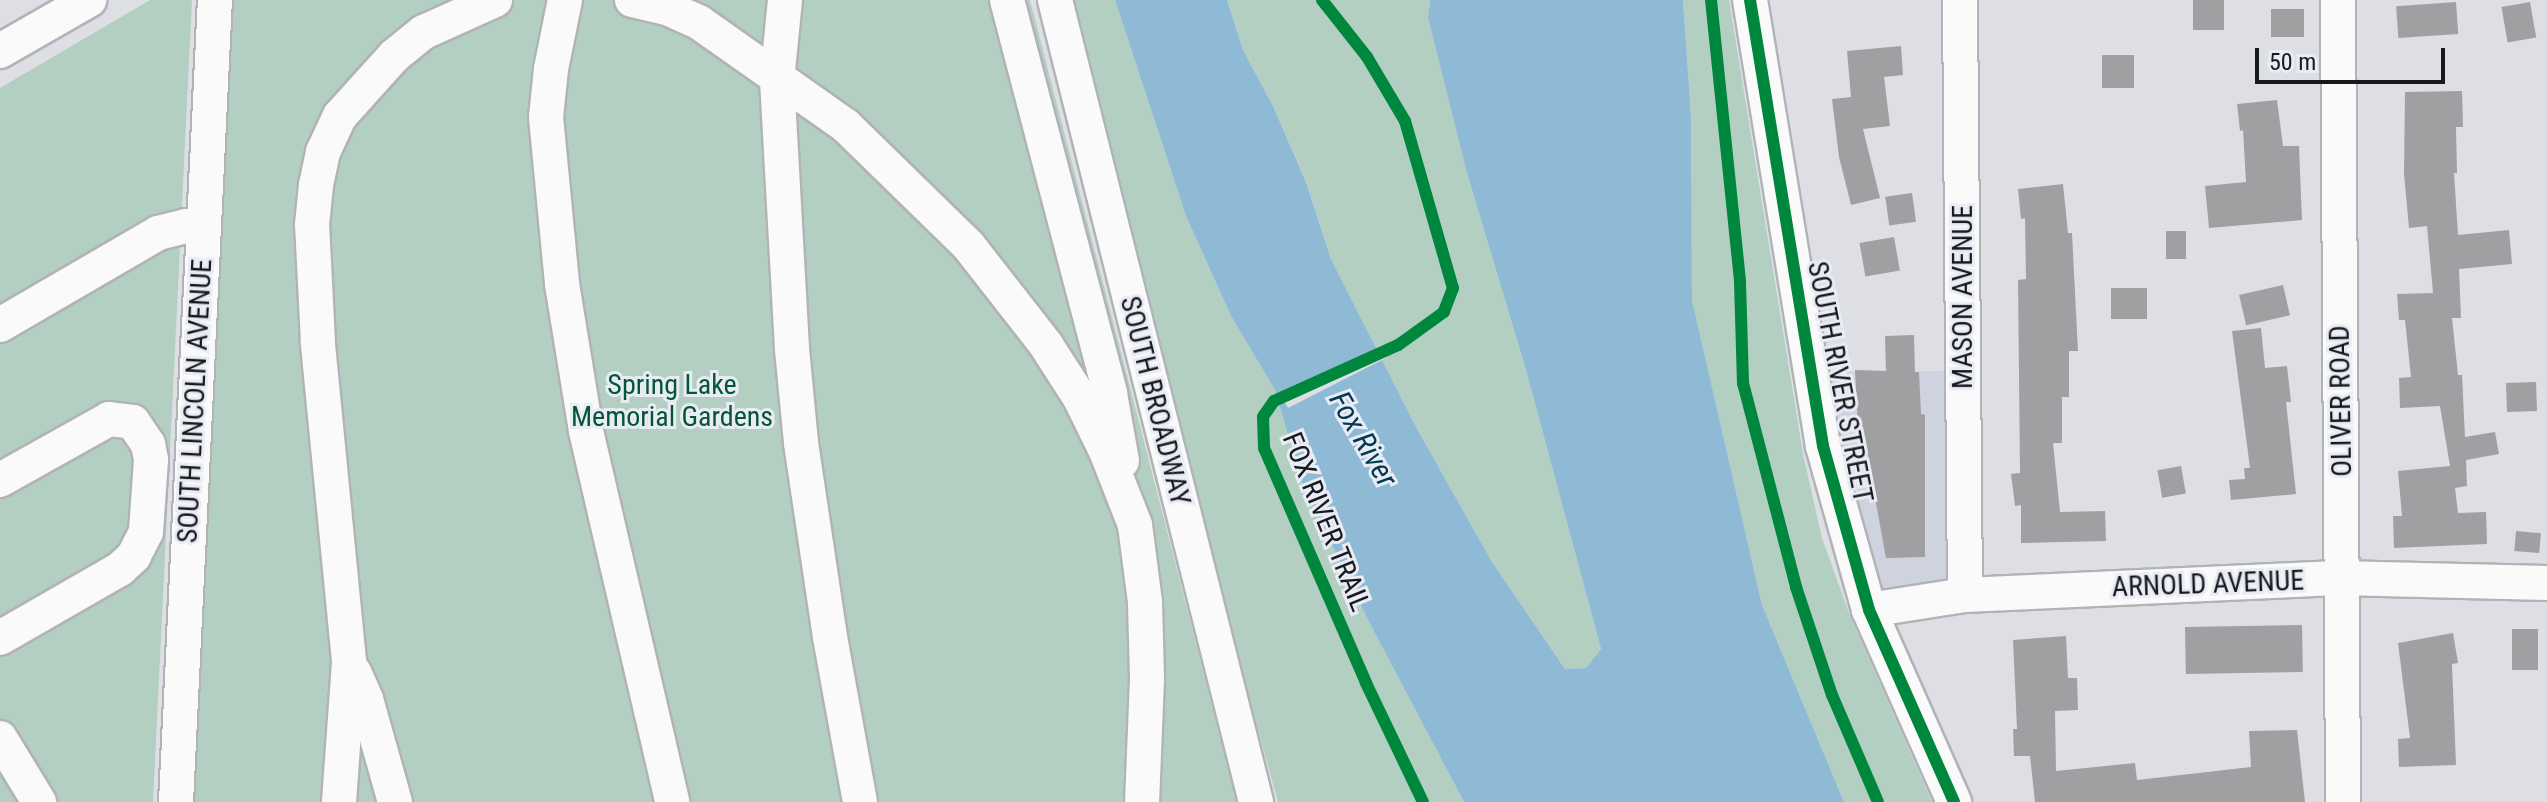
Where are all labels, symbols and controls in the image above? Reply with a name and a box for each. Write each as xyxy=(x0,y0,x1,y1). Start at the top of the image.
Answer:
scale bar xyxy=(2259,32,2449,82)
text: 50 m xyxy=(2269,48,2316,76)
street label: MASON AVENUE xyxy=(1946,205,1980,389)
street label: SOUTH LINCOLN AVENUE xyxy=(171,258,219,544)
street label: SOUTH RIVER STREET xyxy=(1800,259,1880,505)
street label: SOUTH BROADWAY xyxy=(1113,293,1197,509)
street label: OLIVER ROAD xyxy=(2323,325,2359,477)
park label: Spring Lake Memorial Gardens xyxy=(571,368,773,434)
water label: Fox River xyxy=(1321,385,1405,493)
street label: FOX RIVER TRAIL xyxy=(1275,427,1377,617)
street label: ARNOLD AVENUE xyxy=(2111,564,2305,604)

